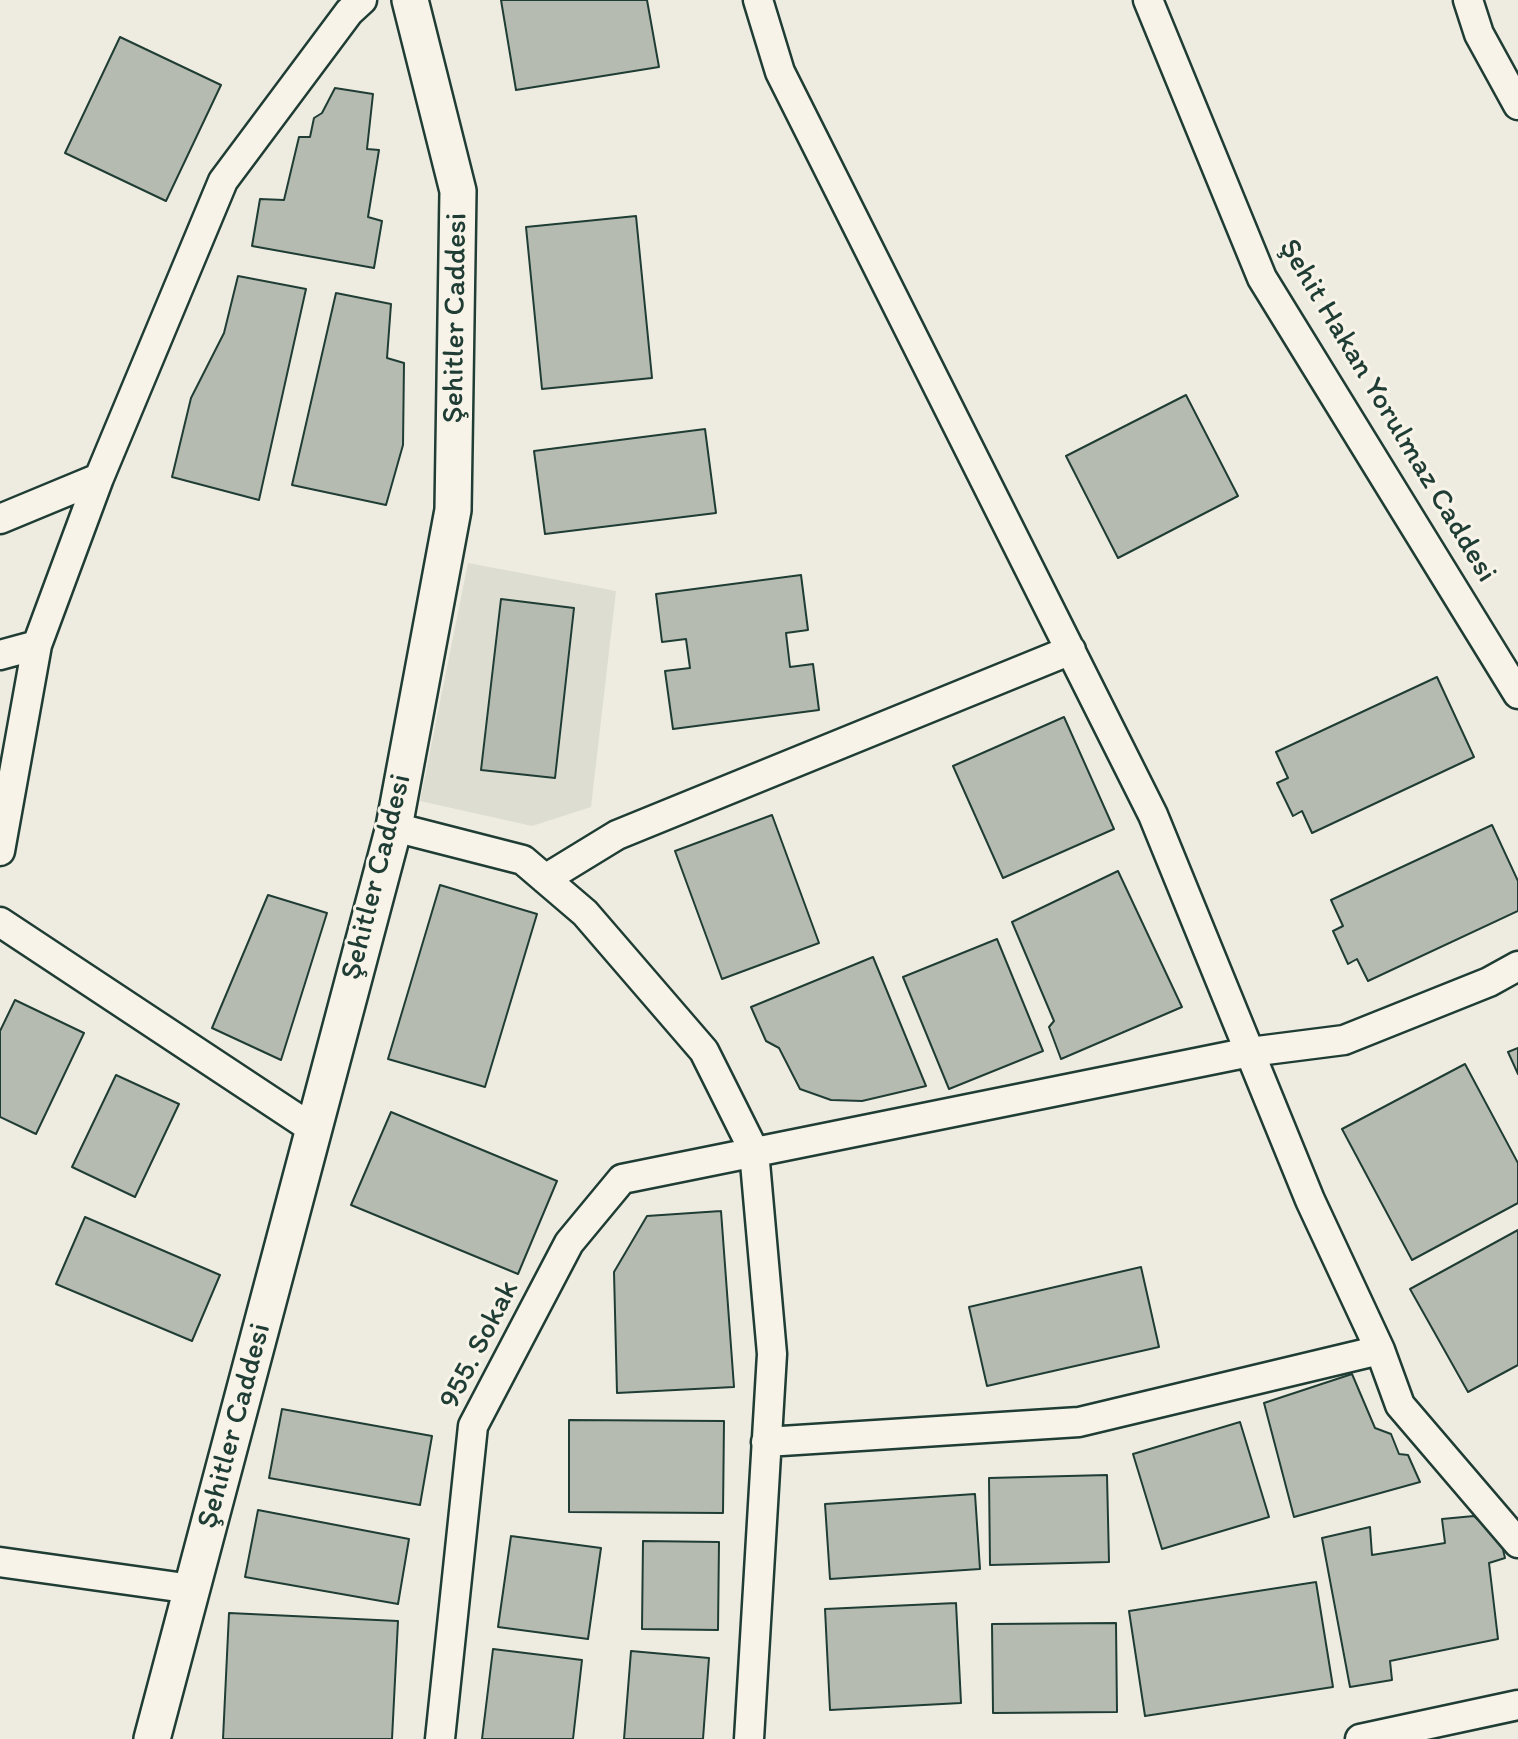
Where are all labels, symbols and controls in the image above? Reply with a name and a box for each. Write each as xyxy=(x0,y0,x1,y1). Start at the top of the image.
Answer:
street label: Şehitler Caddesi xyxy=(436,212,476,424)
street label: Şehit Hakan Yorulmaz Caddesi xyxy=(1270,233,1504,589)
street label: Şehitler Caddesi xyxy=(334,770,420,984)
street label: 955. Sokak xyxy=(432,1275,528,1415)
street label: Şehitler Caddesi xyxy=(190,1320,280,1532)

